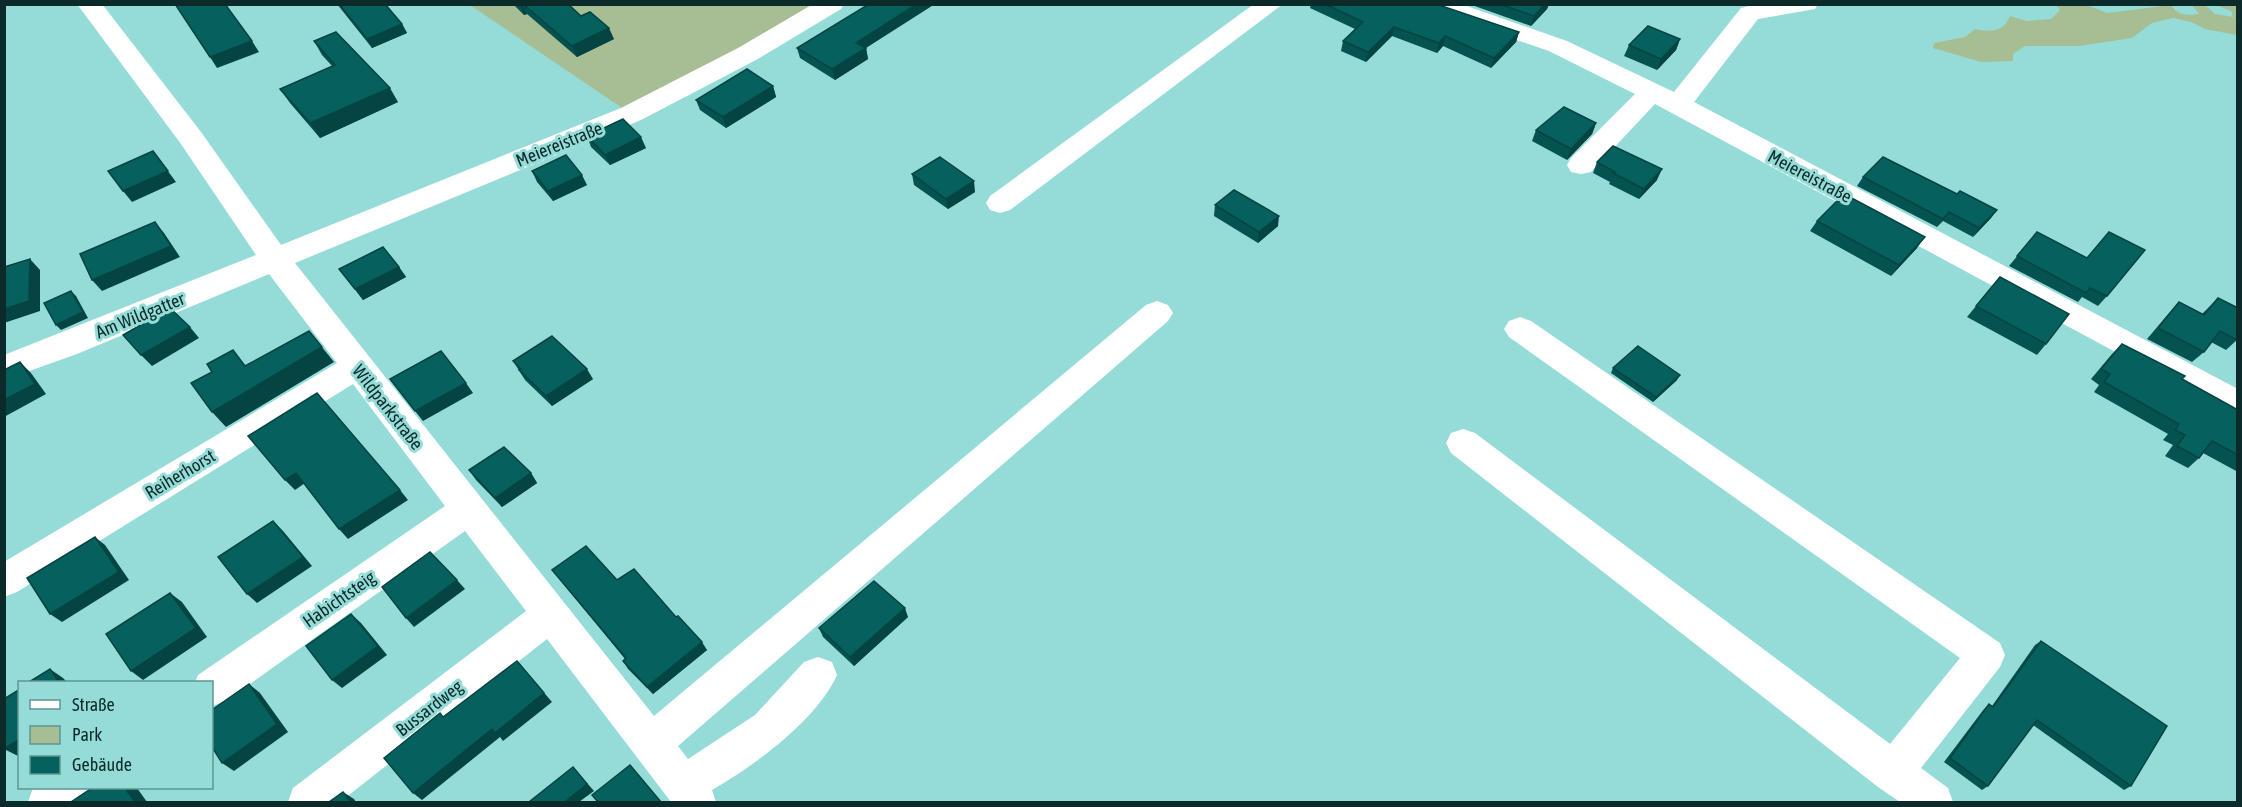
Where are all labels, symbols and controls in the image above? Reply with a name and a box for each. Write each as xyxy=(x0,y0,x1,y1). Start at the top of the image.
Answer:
street label: Meiereistraße xyxy=(513,117,605,171)
street label: Meiereistraße xyxy=(1765,145,1855,207)
street label: Am Wildgatter xyxy=(92,287,188,342)
street label: Wildparkstraße xyxy=(348,360,428,454)
street label: Reiherhorst xyxy=(141,445,219,503)
street label: Habichtsteig xyxy=(299,566,379,632)
street label: Bussardweg xyxy=(392,675,467,740)
legend xyxy=(18,681,213,789)
text: Straße xyxy=(72,694,115,715)
text: Park xyxy=(72,724,102,745)
text: Gebäude xyxy=(72,754,132,775)

